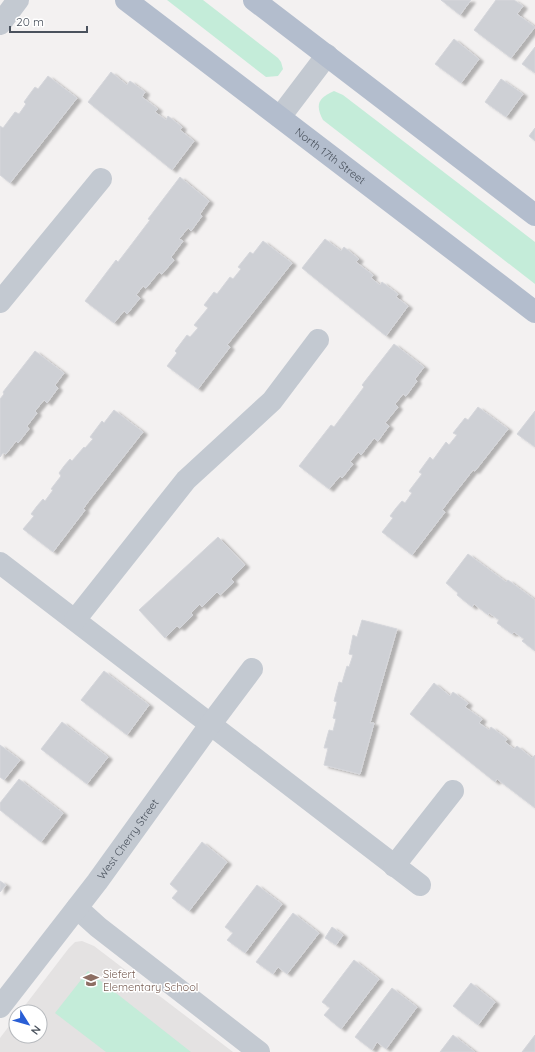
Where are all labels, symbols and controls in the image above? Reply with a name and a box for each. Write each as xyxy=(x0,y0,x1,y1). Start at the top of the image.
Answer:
scale bar xyxy=(10,8,87,34)
text: 20 m xyxy=(16,14,44,29)
street label: North 17th Street xyxy=(292,125,368,187)
street label: West Cherry Street xyxy=(94,796,162,882)
place label: Siefert Elementary School xyxy=(103,967,198,994)
school or university icon: Siefert Elementary School xyxy=(82,971,100,989)
north arrow xyxy=(8,1004,48,1044)
text: N xyxy=(28,1023,44,1037)

